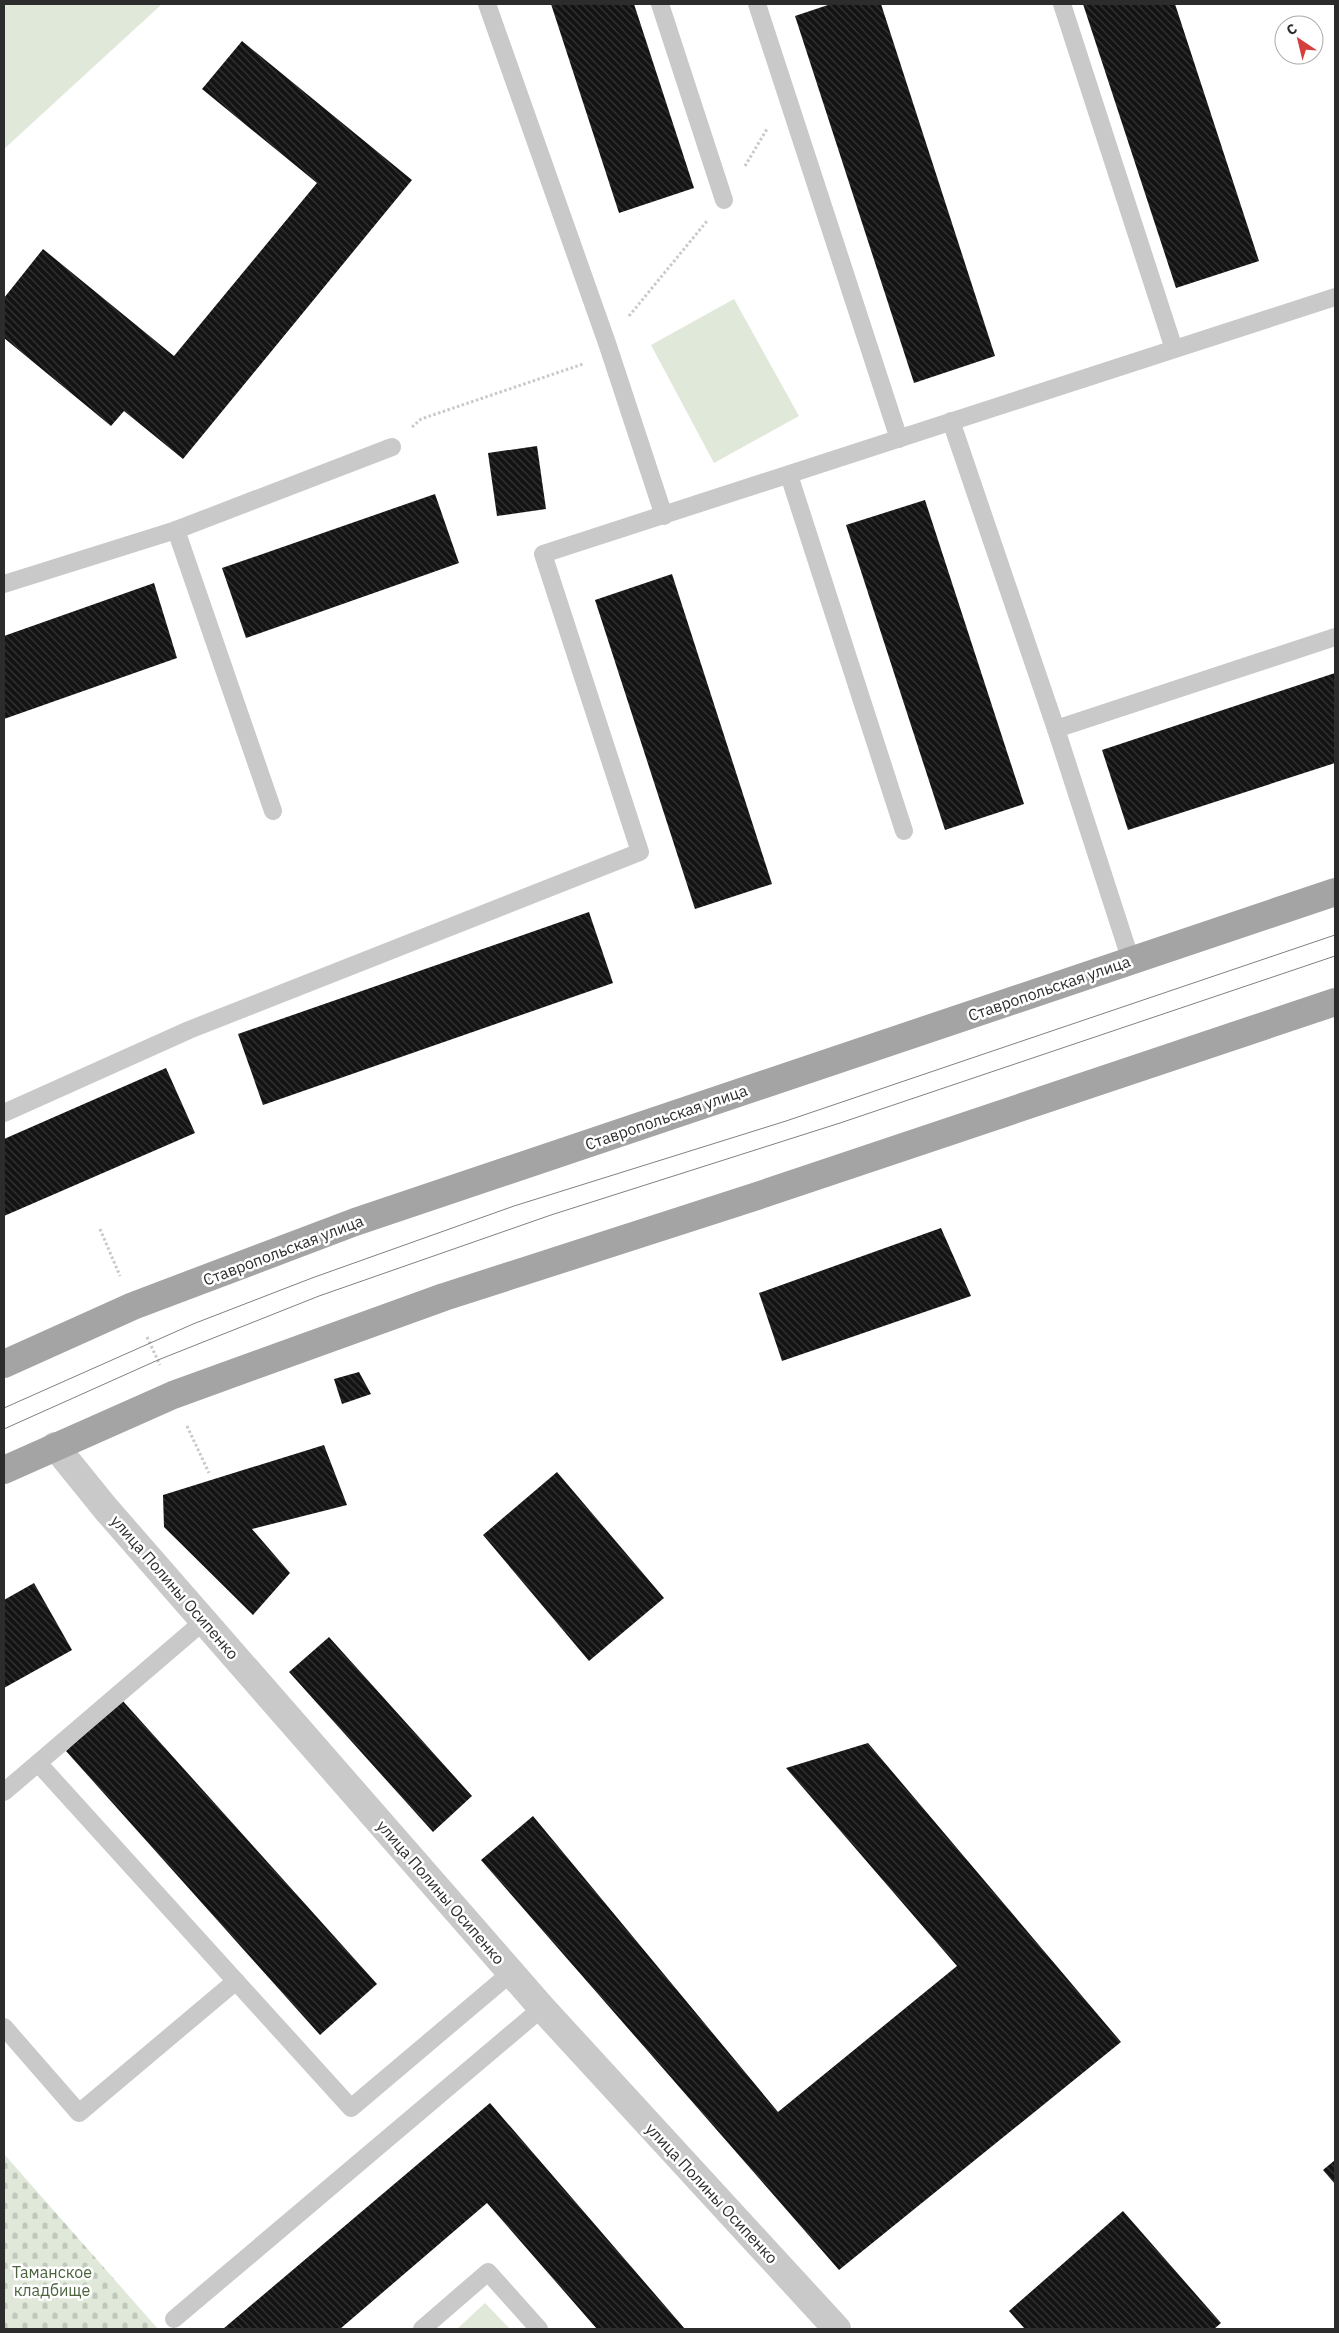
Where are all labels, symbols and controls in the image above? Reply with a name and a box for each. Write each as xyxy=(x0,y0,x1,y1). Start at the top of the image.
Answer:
north arrow xyxy=(1274,15,1324,65)
text: С xyxy=(1283,19,1300,39)
street label: Ставропольская улица xyxy=(965,951,1133,1025)
street label: Ставропольская улица xyxy=(582,1080,750,1154)
street label: Ставропольская улица xyxy=(200,1210,367,1290)
street label: улица Полины Осипенко xyxy=(107,1511,243,1663)
street label: улица Полины Осипенко xyxy=(373,1816,509,1968)
street label: улица Полины Осипенко xyxy=(642,2119,782,2267)
park label: Таманское кладбище xyxy=(12,2262,92,2300)

